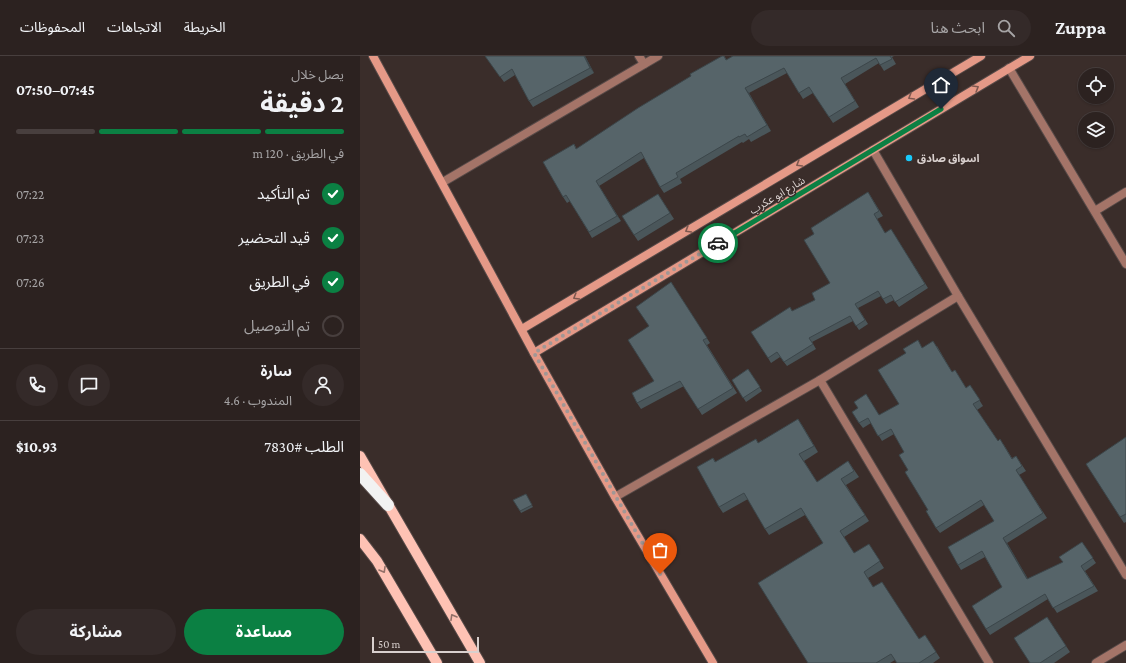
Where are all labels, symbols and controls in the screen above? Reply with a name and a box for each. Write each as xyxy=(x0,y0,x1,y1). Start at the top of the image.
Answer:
search box xyxy=(751,10,1031,46)
icon: search xyxy=(995,17,1017,39)
text: Zuppa xyxy=(1055,17,1106,38)
text: المحفوظات xyxy=(20,19,85,35)
text: الاتجاهات xyxy=(107,19,162,35)
text: الخريطة xyxy=(184,19,226,35)
text: ابحث هنا xyxy=(930,20,985,36)
text: يصل خلال xyxy=(291,67,344,82)
pin xyxy=(924,68,958,109)
map controls xyxy=(1078,68,1114,148)
button: locate xyxy=(1078,68,1114,104)
icon: home xyxy=(930,74,952,96)
text: 07:45–07:50 xyxy=(16,82,95,98)
one-way arrow xyxy=(972,86,979,93)
text: 2 دقيقة xyxy=(260,89,344,118)
one-way arrow xyxy=(908,93,915,100)
button: layers xyxy=(1078,112,1114,148)
text: في الطريق · 120 m xyxy=(253,146,344,161)
place label: اسواق صادق xyxy=(917,152,980,165)
marker: اسواق صادق xyxy=(904,153,914,163)
one-way arrow xyxy=(796,159,803,166)
street label: شارع ابو عكرب xyxy=(747,174,808,218)
icon: check xyxy=(322,183,344,205)
text: تم التأكيد xyxy=(257,186,310,202)
text: 07:22 xyxy=(16,187,44,202)
courier xyxy=(698,223,738,263)
one-way arrow xyxy=(685,226,692,233)
icon: check xyxy=(322,227,344,249)
text: قيد التحضير xyxy=(239,230,310,246)
text: 07:23 xyxy=(16,231,44,246)
icon: car xyxy=(707,232,729,254)
icon: check xyxy=(322,271,344,293)
text: في الطريق xyxy=(249,274,310,290)
text: 07:26 xyxy=(16,275,45,290)
one-way arrow xyxy=(573,292,580,299)
text: تم التوصيل xyxy=(244,318,310,334)
text: سارة xyxy=(260,363,292,379)
button: phone xyxy=(16,364,58,406)
button: chat xyxy=(68,364,110,406)
button: person xyxy=(302,364,344,406)
text: المندوب · 4.6 xyxy=(224,393,292,408)
text: $10.93 xyxy=(16,439,57,455)
text: الطلب #7830 xyxy=(264,439,344,455)
pin xyxy=(643,533,677,574)
icon: bag xyxy=(649,539,671,561)
one-way arrow xyxy=(378,566,385,573)
button: مشاركة xyxy=(16,609,176,655)
button: مساعدة xyxy=(184,609,344,655)
one-way arrow xyxy=(451,614,458,621)
scale bar xyxy=(372,635,479,654)
text: 50 m xyxy=(378,638,400,650)

